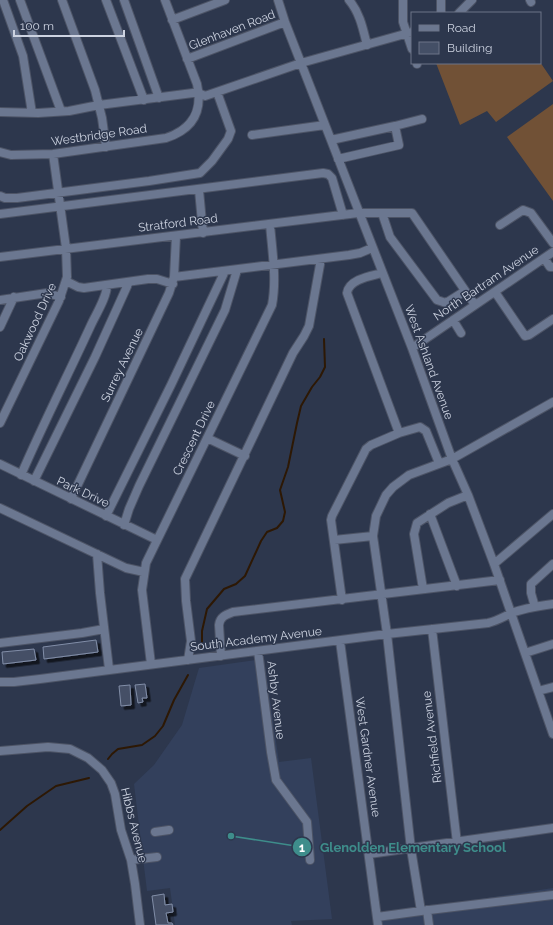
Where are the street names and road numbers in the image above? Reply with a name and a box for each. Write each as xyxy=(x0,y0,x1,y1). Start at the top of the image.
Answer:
street label: Glenhaven Road xyxy=(187,7,277,53)
street label: Westbridge Road xyxy=(50,121,148,149)
street label: Stratford Road xyxy=(137,211,219,235)
street label: North Bartram Avenue xyxy=(431,243,541,323)
street label: Oakwood Drive xyxy=(11,281,59,363)
street label: West Ashland Avenue xyxy=(402,303,456,421)
street label: Surrey Avenue xyxy=(98,326,146,404)
street label: Crescent Drive xyxy=(170,398,218,478)
street label: Park Drive xyxy=(55,474,111,510)
street label: South Academy Avenue xyxy=(189,624,323,654)
street label: Ashby Avenue xyxy=(264,660,288,740)
street label: Richfield Avenue xyxy=(419,690,445,784)
street label: West Gardner Avenue xyxy=(353,696,383,818)
street label: Hibbs Avenue xyxy=(118,786,150,864)

